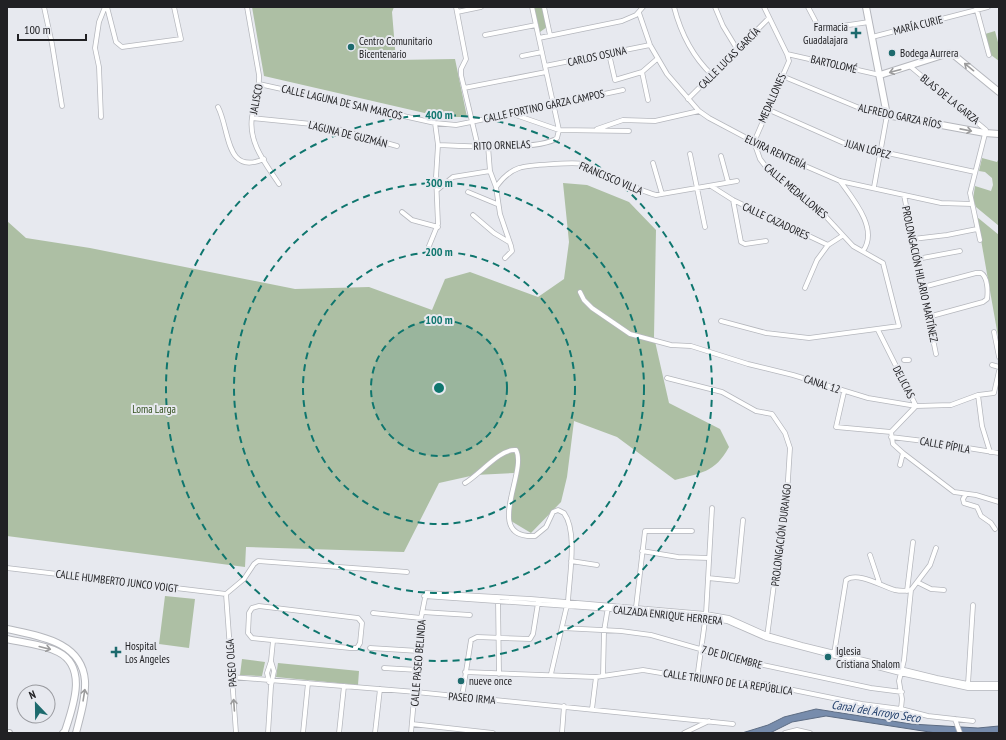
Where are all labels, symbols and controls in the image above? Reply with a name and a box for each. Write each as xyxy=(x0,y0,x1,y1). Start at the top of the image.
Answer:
street label: MARÍA CURIE xyxy=(892,12,944,38)
scale bar xyxy=(18,16,86,42)
place label: Farmacia Guadalajara xyxy=(803,20,848,47)
text: 100 m xyxy=(24,22,51,37)
street label: CALLE LUCAS GARCÍA xyxy=(695,24,763,92)
marker: Farmacia Guadalajara xyxy=(851,28,861,38)
place label: Centro Comunitario Bicentenario xyxy=(359,34,433,61)
marker: Centro Comunitario Bicentenario xyxy=(346,42,356,52)
street label: CARLOS OSUNA xyxy=(566,43,629,69)
place label: Bodega Aurrera xyxy=(900,46,958,60)
marker: Bodega Aurrera xyxy=(887,48,897,58)
street label: BARTOLOMÉ xyxy=(809,52,859,76)
one-way arrow xyxy=(963,63,974,71)
one-way arrow xyxy=(889,68,902,75)
street label: MEDALLONES xyxy=(755,71,789,125)
street label: BLAS DE LA GARZA xyxy=(918,71,983,128)
street label: CALLE LAGUNA DE SAN MARCOS xyxy=(280,81,404,123)
street label: JALISCO xyxy=(246,83,266,116)
street label: CALLE FORTINO GARZA CAMPOS xyxy=(482,86,606,126)
street label: ALFREDO GARZA RÍOS xyxy=(857,100,943,132)
text: 400 m xyxy=(425,107,453,122)
street label: LAGUNA DE GUZMÁN xyxy=(307,117,389,151)
one-way arrow xyxy=(959,126,972,134)
street label: ELVIRA RENTERÍA xyxy=(743,132,810,173)
street label: JUAN LÓPEZ xyxy=(843,136,892,162)
street label: RITO ORNELAS xyxy=(473,137,531,153)
street label: FRANCISCO VILLA xyxy=(577,158,646,198)
street label: CALLE MEDALLONES xyxy=(761,160,831,222)
text: 300 m xyxy=(425,175,453,190)
street label: CALLE CAZADORES xyxy=(740,199,812,243)
street label: PROLONGACIÓN HILARIO MARTÍNEZ xyxy=(899,205,941,343)
text: 200 m xyxy=(425,244,453,259)
text: 100 m xyxy=(425,312,453,327)
street label: DELICIAS xyxy=(890,363,918,401)
street label: CANAL 12 xyxy=(802,372,842,396)
centre of rings xyxy=(432,381,446,395)
park label: Loma Larga xyxy=(132,402,176,416)
street label: CALLE PÍPILA xyxy=(919,434,972,456)
street label: PROLONGACIÓN DURANGO xyxy=(768,483,794,587)
street label: CALLE HUMBERTO JUNCO VOIGT xyxy=(55,567,179,595)
street label: CALZADA ENRIQUE HERRERA xyxy=(613,602,724,628)
street label: CALLE PASEO BELINDA xyxy=(407,618,429,707)
street label: PASEO OLGA xyxy=(222,638,240,687)
place label: Hospital Los Angeles xyxy=(125,639,170,666)
street label: 7 DE DICIEMBRE xyxy=(700,642,764,672)
one-way arrow xyxy=(38,644,51,652)
place label: Iglesia Cristiana Shalom xyxy=(836,644,900,671)
marker: Hospital Los Angeles xyxy=(110,646,122,658)
marker: Iglesia Cristiana Shalom xyxy=(823,652,833,662)
street label: CALLE TRIUNFO DE LA REPÚBLICA xyxy=(662,666,795,698)
place label: nueve once xyxy=(469,674,512,688)
marker: nueve once xyxy=(456,676,466,686)
north arrow xyxy=(16,684,56,724)
text: N xyxy=(27,687,38,702)
one-way arrow xyxy=(80,689,88,702)
street label: PASEO IRMA xyxy=(448,689,497,707)
water label: Canal del Arroyo Seco xyxy=(831,697,922,726)
one-way arrow xyxy=(230,699,237,712)

